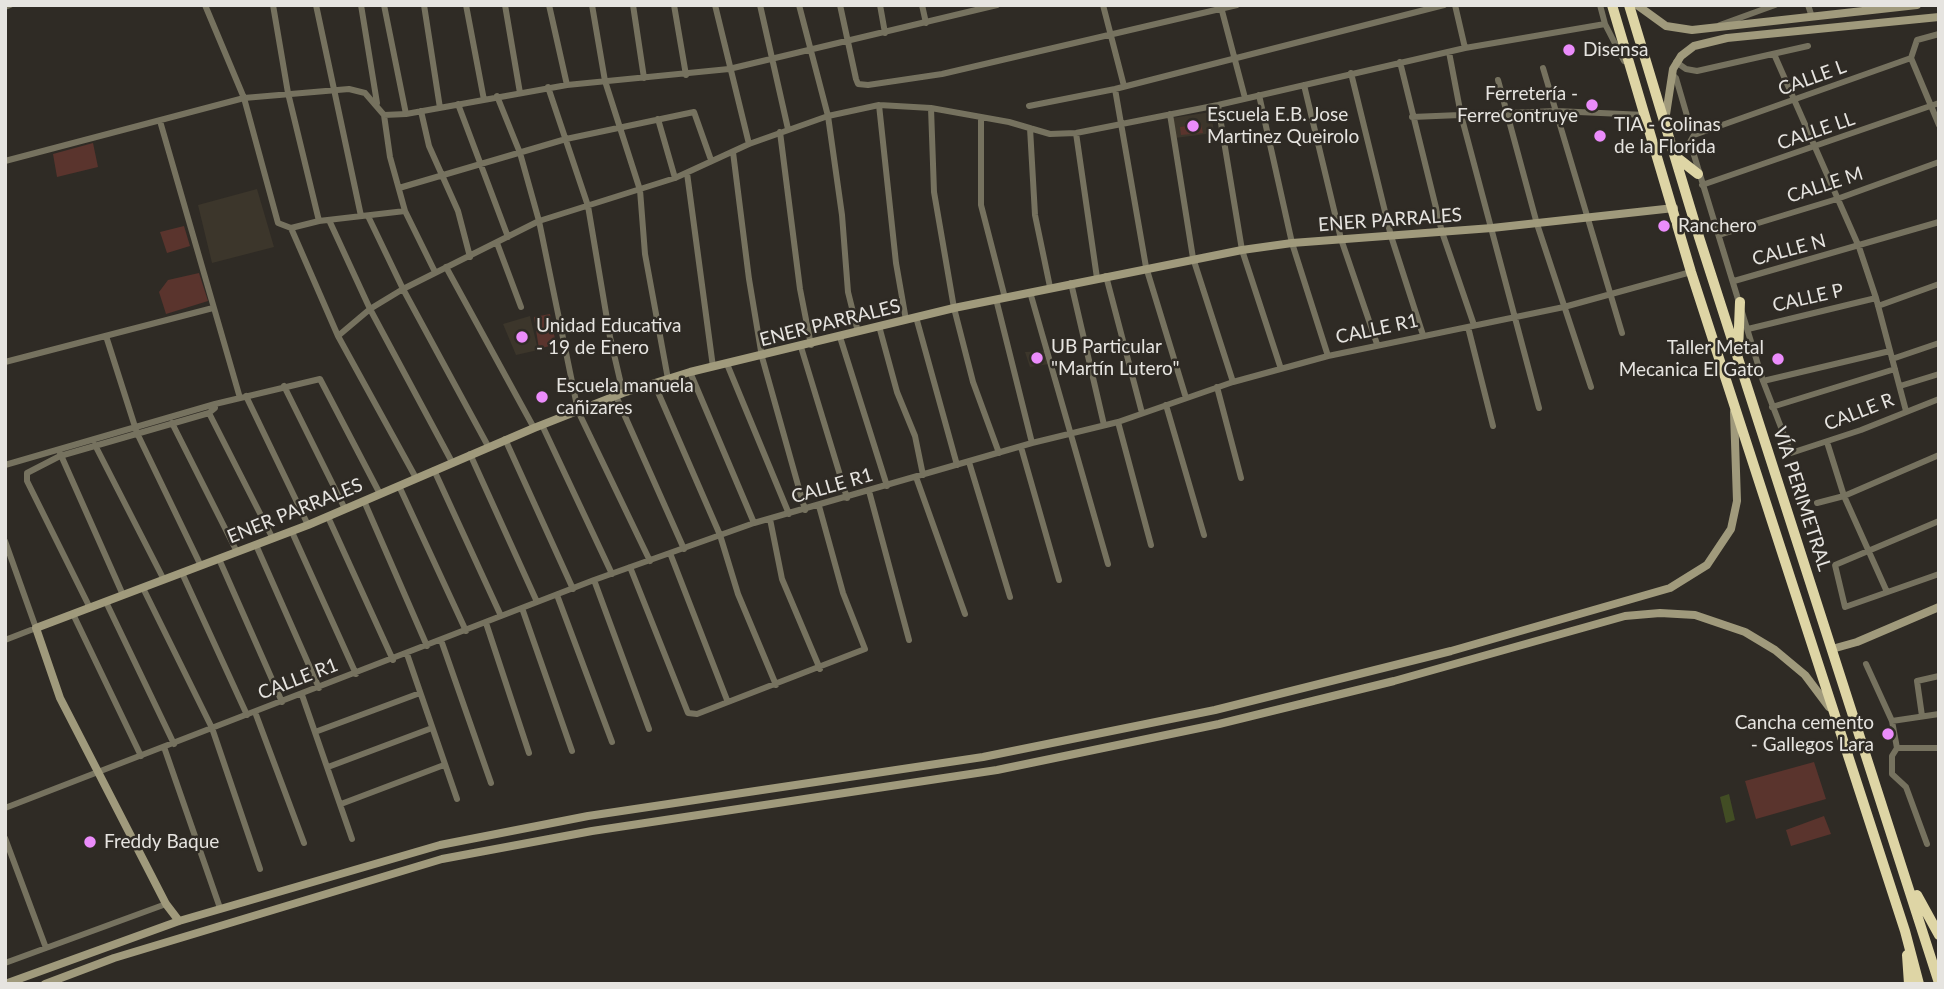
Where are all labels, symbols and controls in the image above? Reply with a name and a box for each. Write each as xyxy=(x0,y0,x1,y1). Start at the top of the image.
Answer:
place label: Disensa xyxy=(1583,39,1648,61)
marker: Disensa xyxy=(1561,42,1577,58)
street label: CALLE L xyxy=(1775,55,1849,101)
place label: Ferretería - FerreContruye xyxy=(1457,83,1578,127)
marker: Ferretería - FerreContruye xyxy=(1584,97,1600,113)
place label: Escuela E.B. Jose Martinez Queirolo xyxy=(1207,104,1359,148)
street label: CALLE LL xyxy=(1774,107,1858,155)
place label: TIA - Colinas de la Florida xyxy=(1614,114,1721,158)
marker: Escuela E.B. Jose Martinez Queirolo xyxy=(1185,118,1201,134)
marker: TIA - Colinas de la Florida xyxy=(1592,128,1608,144)
street label: CALLE M xyxy=(1784,162,1866,208)
street label: ENER PARRALES xyxy=(1317,204,1463,236)
place label: Ranchero xyxy=(1678,215,1757,237)
marker: Ranchero xyxy=(1656,218,1672,234)
street label: CALLE N xyxy=(1750,229,1828,271)
street label: CALLE P xyxy=(1770,279,1846,317)
street label: ENER PARRALES xyxy=(757,294,903,352)
street label: CALLE R1 xyxy=(1334,309,1420,349)
place label: Unidad Educativa - 19 de Enero xyxy=(536,315,681,359)
marker: Unidad Educativa - 19 de Enero xyxy=(514,329,530,345)
place label: UB Particular "Martín Lutero" xyxy=(1051,336,1179,380)
place label: Taller Metal Mecanica El Gato xyxy=(1619,337,1764,381)
marker: UB Particular "Martín Lutero" xyxy=(1029,350,1045,366)
marker: Taller Metal Mecanica El Gato xyxy=(1770,351,1786,367)
place label: Escuela manuela cañizares xyxy=(556,375,694,419)
street label: CALLE R xyxy=(1821,388,1897,436)
marker: Escuela manuela cañizares xyxy=(534,389,550,405)
street label: VÍA PERIMETRAL xyxy=(1768,424,1836,574)
street label: CALLE R1 xyxy=(789,463,875,509)
street label: ENER PARRALES xyxy=(224,473,366,549)
street label: CALLE R1 xyxy=(255,653,341,705)
place label: Cancha cemento - Gallegos Lara xyxy=(1735,712,1874,756)
marker: Cancha cemento - Gallegos Lara xyxy=(1880,726,1896,742)
place label: Freddy Baque xyxy=(104,831,219,853)
marker: Freddy Baque xyxy=(82,834,98,850)

